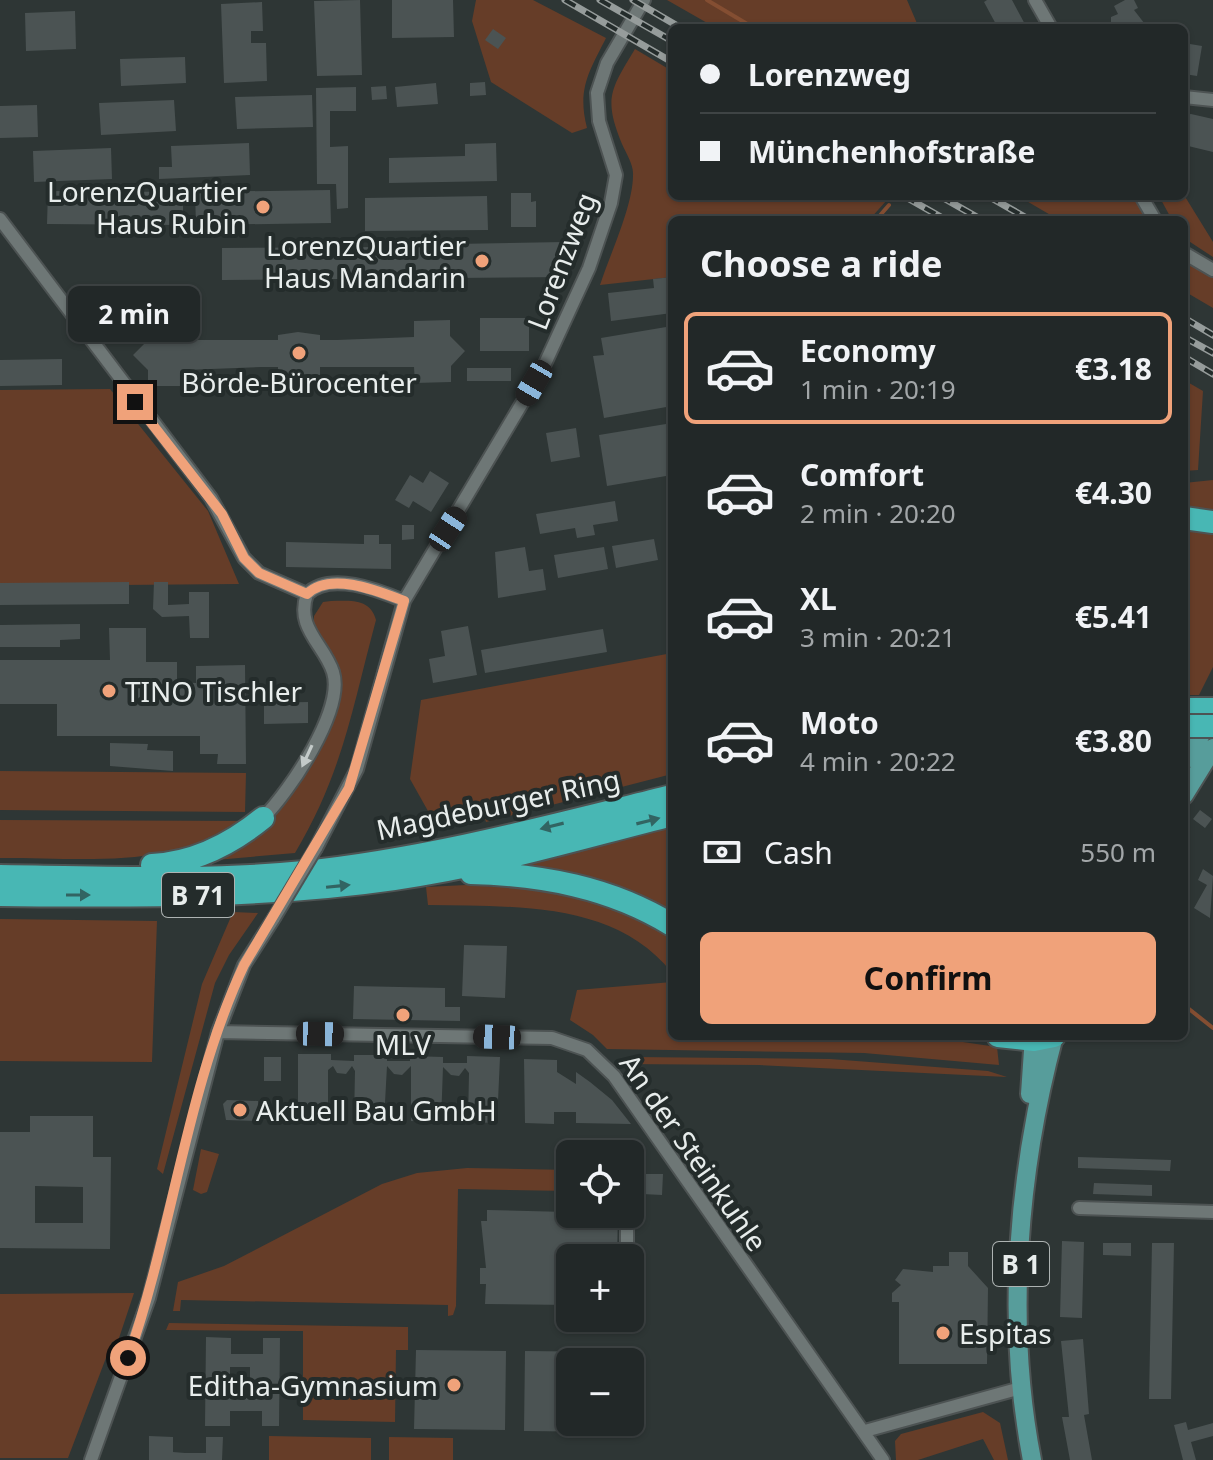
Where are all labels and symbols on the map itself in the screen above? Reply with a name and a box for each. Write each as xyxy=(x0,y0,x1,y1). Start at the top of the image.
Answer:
place label: LorenzQuartier Haus Rubin xyxy=(47,172,247,242)
street label: Lorenzweg xyxy=(517,187,605,335)
marker: LorenzQuartier Haus Rubin xyxy=(254,198,272,216)
place label: LorenzQuartier Haus Mandarin xyxy=(264,226,466,296)
marker: LorenzQuartier Haus Mandarin xyxy=(473,252,491,270)
callout: 2 min xyxy=(69,286,201,342)
marker: Börde-Bürocenter xyxy=(290,344,308,362)
car xyxy=(512,356,556,410)
place label: Börde-Bürocenter xyxy=(181,363,417,401)
route end xyxy=(117,384,153,420)
car xyxy=(425,502,471,556)
place label: TINO Tischler xyxy=(125,672,302,710)
marker: TINO Tischler xyxy=(100,682,118,700)
one-way arrow xyxy=(301,745,314,768)
street label: Magdeburger Ring xyxy=(373,760,623,848)
one-way arrow xyxy=(636,814,661,826)
one-way arrow xyxy=(539,820,564,833)
road number: B 71 xyxy=(162,873,234,917)
one-way arrow xyxy=(326,880,351,893)
one-way arrow xyxy=(66,889,91,901)
marker: MLV xyxy=(394,1006,412,1024)
car xyxy=(296,1022,344,1046)
car xyxy=(473,1024,521,1050)
place label: MLV xyxy=(375,1025,431,1063)
street label: An der Steinkuhle xyxy=(612,1046,776,1258)
place label: Aktuell Bau GmbH xyxy=(256,1091,497,1129)
marker: Aktuell Bau GmbH xyxy=(231,1101,249,1119)
road number: B 1 xyxy=(993,1242,1049,1286)
place label: Espitas xyxy=(959,1314,1052,1352)
marker: Espitas xyxy=(934,1324,952,1342)
route start xyxy=(110,1340,146,1376)
place label: Editha-Gymnasium xyxy=(188,1366,438,1404)
marker: Editha-Gymnasium xyxy=(445,1376,463,1394)

